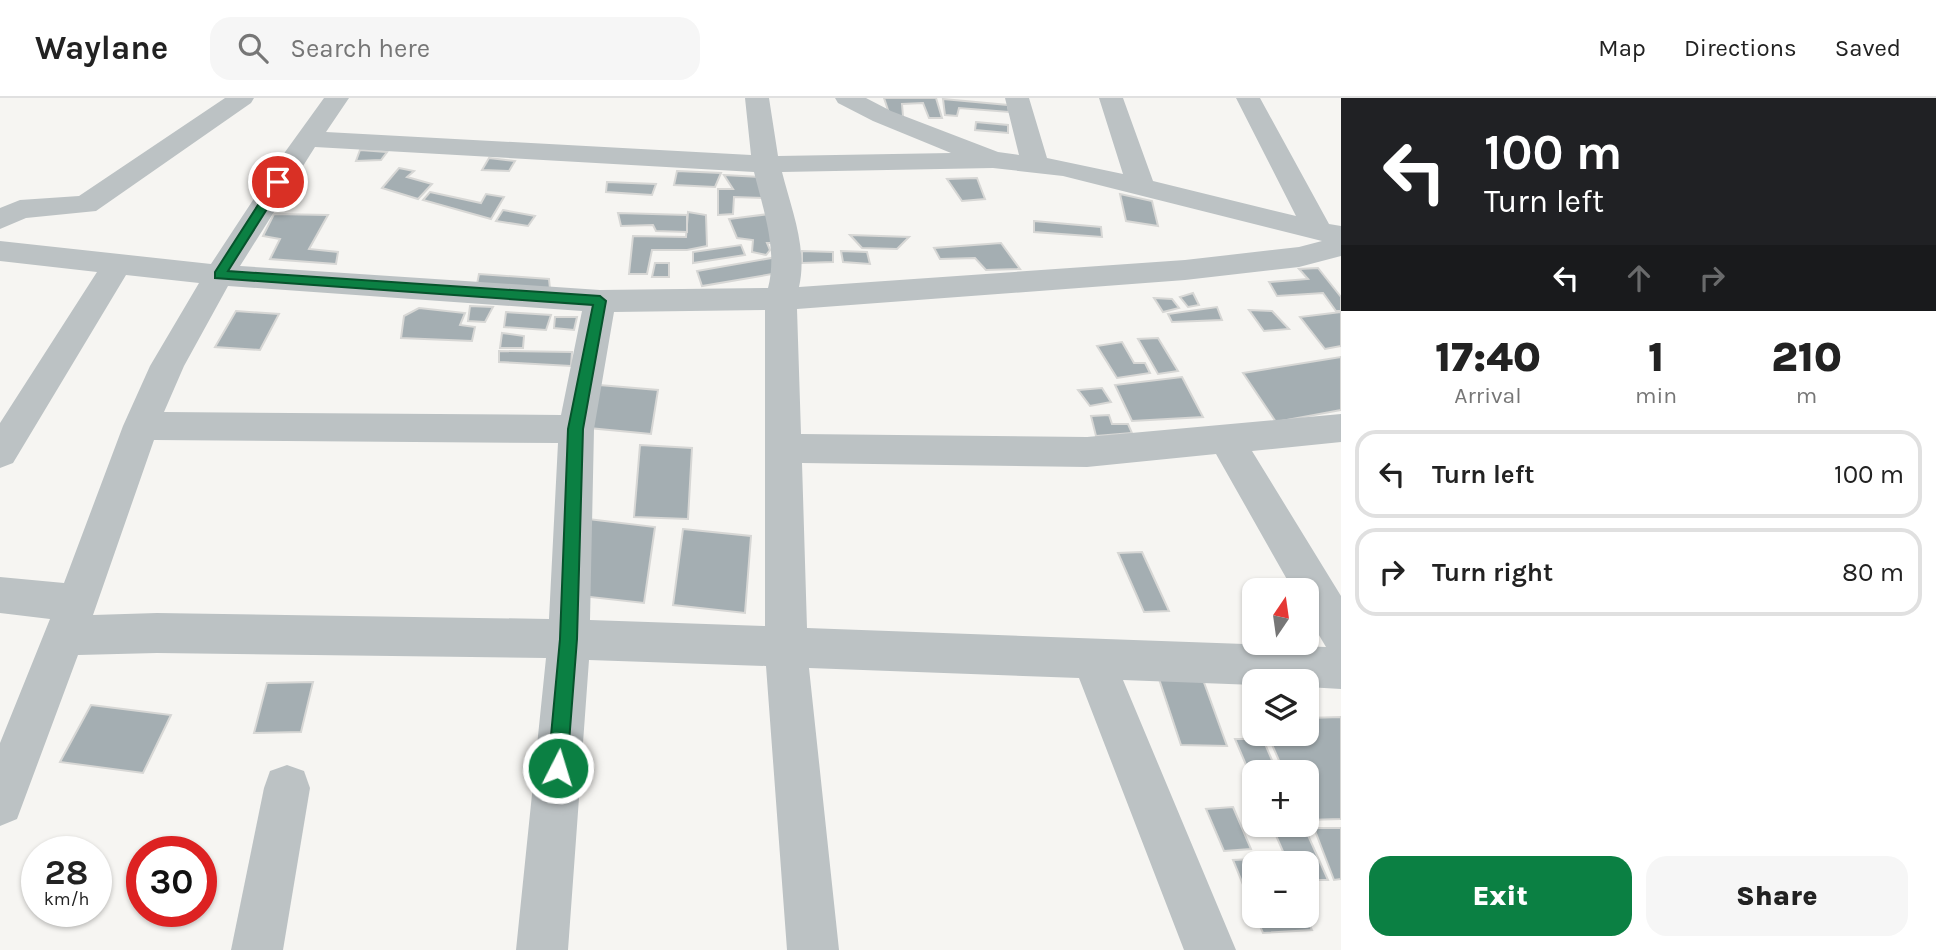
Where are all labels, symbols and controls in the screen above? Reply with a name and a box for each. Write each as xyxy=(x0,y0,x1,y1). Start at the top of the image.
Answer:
search box xyxy=(210,17,700,80)
text: Waylane xyxy=(35,29,168,67)
icon: search xyxy=(234,29,272,67)
text: Search here xyxy=(290,33,430,64)
text: Map xyxy=(1598,34,1646,62)
text: Directions xyxy=(1684,34,1797,62)
text: Saved xyxy=(1835,34,1901,62)
text: 100 m xyxy=(1484,124,1622,181)
icon: left xyxy=(1369,126,1460,217)
pin xyxy=(248,152,308,212)
icon: arrive xyxy=(259,163,297,201)
text: Turn left xyxy=(1484,183,1604,220)
icon: left xyxy=(1547,259,1585,297)
icon: ahead xyxy=(1620,259,1658,297)
icon: right xyxy=(1693,259,1731,297)
text: 17:40 xyxy=(1435,332,1541,382)
text: 1 xyxy=(1648,332,1664,382)
text: 210 xyxy=(1771,332,1842,382)
text: Arrival xyxy=(1454,382,1522,409)
text: min xyxy=(1635,382,1677,409)
text: m xyxy=(1796,382,1817,409)
icon: left xyxy=(1373,455,1411,493)
text: Turn left xyxy=(1432,459,1534,490)
text: 100 m xyxy=(1834,459,1904,490)
icon: right xyxy=(1373,553,1411,591)
text: Turn right xyxy=(1432,557,1553,588)
text: 80 m xyxy=(1842,557,1904,588)
north arrow xyxy=(1242,578,1320,654)
map controls xyxy=(1242,578,1319,928)
button: layers xyxy=(1242,669,1319,746)
position arrow xyxy=(521,731,595,805)
button: + xyxy=(1242,760,1319,837)
speed limit sign: 30 xyxy=(126,836,217,927)
button: − xyxy=(1242,851,1319,928)
text: 28 xyxy=(45,852,88,893)
button: Exit xyxy=(1369,856,1632,936)
button: Share xyxy=(1646,856,1908,936)
text: km/h xyxy=(44,888,89,910)

